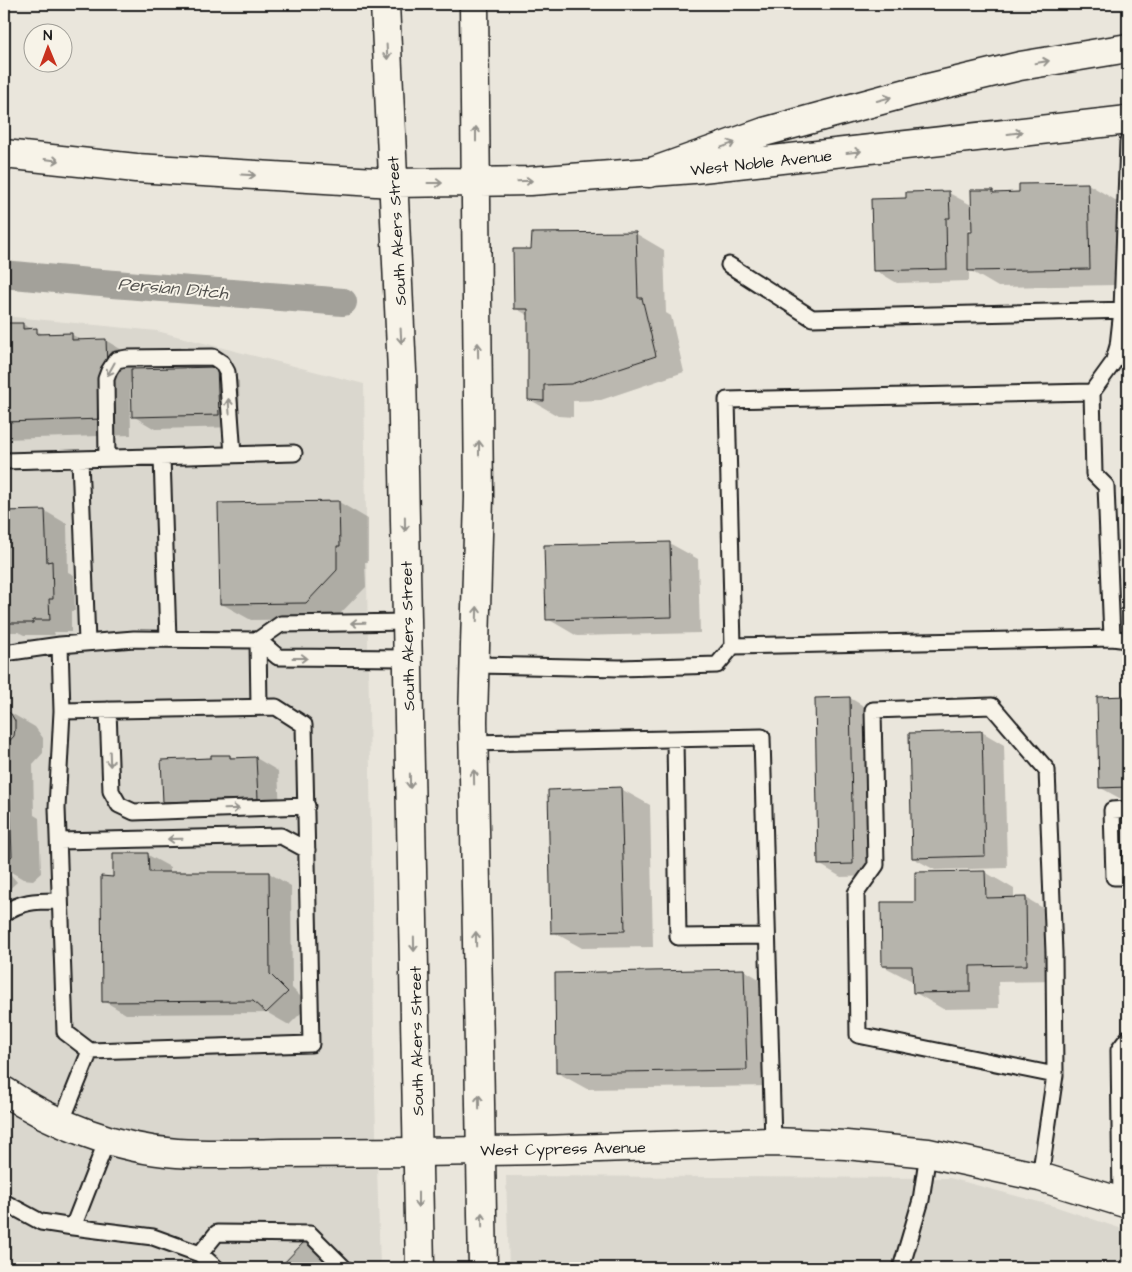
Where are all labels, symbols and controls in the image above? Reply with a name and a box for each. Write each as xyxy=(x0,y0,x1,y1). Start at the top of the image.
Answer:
north arrow xyxy=(22,22,72,72)
text: N xyxy=(43,26,53,46)
one-way arrow xyxy=(383,44,392,60)
one-way arrow xyxy=(1033,57,1049,67)
one-way arrow xyxy=(875,94,891,103)
one-way arrow xyxy=(471,126,481,142)
one-way arrow xyxy=(1007,128,1023,138)
one-way arrow xyxy=(719,139,735,149)
street label: West Noble Avenue xyxy=(689,145,833,181)
one-way arrow xyxy=(846,147,862,157)
one-way arrow xyxy=(44,155,60,165)
street label: South Akers Street xyxy=(382,155,412,306)
one-way arrow xyxy=(240,171,256,180)
one-way arrow xyxy=(517,176,533,185)
one-way arrow xyxy=(426,178,443,188)
water label: Persian Ditch xyxy=(117,271,230,306)
one-way arrow xyxy=(396,328,405,344)
one-way arrow xyxy=(473,343,483,359)
one-way arrow xyxy=(106,361,116,375)
one-way arrow xyxy=(225,398,234,414)
one-way arrow xyxy=(474,440,484,456)
one-way arrow xyxy=(401,516,410,532)
street label: South Akers Street xyxy=(396,560,420,711)
one-way arrow xyxy=(472,607,482,623)
one-way arrow xyxy=(350,618,366,628)
one-way arrow xyxy=(292,653,308,662)
one-way arrow xyxy=(105,751,114,767)
one-way arrow xyxy=(469,769,478,785)
one-way arrow xyxy=(406,773,415,789)
one-way arrow xyxy=(223,804,239,813)
one-way arrow xyxy=(167,834,183,843)
one-way arrow xyxy=(472,932,481,948)
one-way arrow xyxy=(409,936,419,952)
street label: South Akers Street xyxy=(405,965,429,1116)
one-way arrow xyxy=(475,1094,484,1110)
street label: West Cypress Avenue xyxy=(480,1137,646,1162)
one-way arrow xyxy=(413,1192,423,1208)
one-way arrow xyxy=(478,1212,487,1228)

